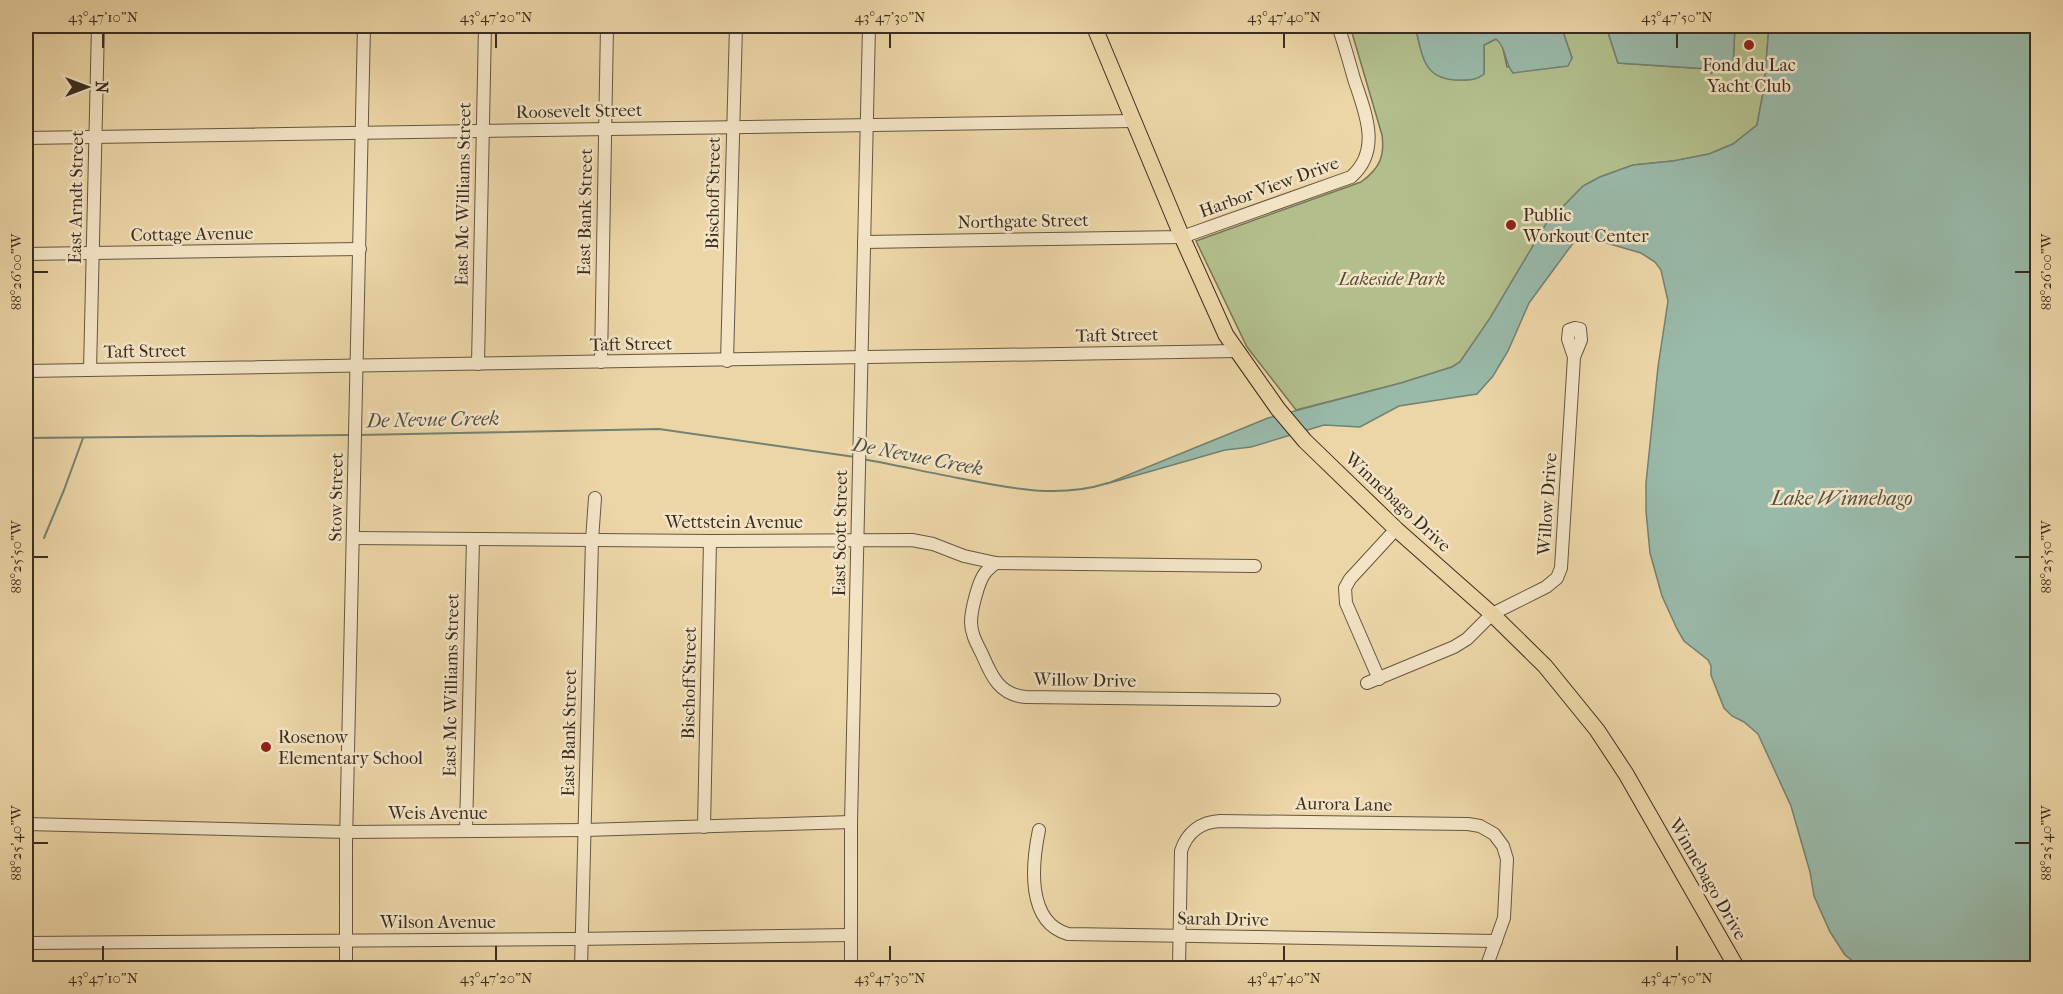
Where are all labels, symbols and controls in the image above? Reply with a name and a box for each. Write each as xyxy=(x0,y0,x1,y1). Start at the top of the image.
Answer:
text: 43°47'10"N xyxy=(68,8,139,26)
text: 43°47'20"N xyxy=(460,8,533,26)
text: 43°47'30"N xyxy=(854,8,926,26)
text: 43°47'40"N xyxy=(1247,8,1321,26)
text: 43°47'50"N xyxy=(1641,8,1713,26)
marker: Fond du Lac Yacht Club xyxy=(1742,38,1756,52)
place label: Fond du Lac Yacht Club xyxy=(1702,55,1796,97)
north arrow xyxy=(57,57,117,117)
text: N xyxy=(92,81,111,94)
street label: Roosevelt Street xyxy=(516,100,643,123)
street label: East Mc Williams Street xyxy=(451,101,476,286)
street label: East Arndt Street xyxy=(65,130,88,264)
street label: Bischoff Street xyxy=(702,136,725,250)
street label: East Bank Street xyxy=(574,148,597,276)
street label: Harbor View Drive xyxy=(1197,152,1342,222)
place label: Public Workout Center xyxy=(1522,205,1649,247)
street label: Northgate Street xyxy=(957,210,1089,233)
marker: Public Workout Center xyxy=(1504,218,1518,232)
street label: Cottage Avenue xyxy=(130,223,254,246)
text: 88°26'00"W xyxy=(7,232,25,310)
text: 88°26'00"W xyxy=(2037,232,2055,310)
park label: Lakeside Park xyxy=(1337,269,1445,290)
street label: Taft Street xyxy=(1075,324,1159,347)
street label: Taft Street xyxy=(589,333,673,356)
street label: Taft Street xyxy=(103,340,187,363)
water label: De Nevue Creek xyxy=(364,407,500,432)
water label: De Nevue Creek xyxy=(849,432,985,480)
street label: Winnebago Drive xyxy=(1340,447,1455,557)
street label: Stow Street xyxy=(325,452,348,542)
street label: Willow Drive xyxy=(1533,452,1562,557)
street label: East Scott Street xyxy=(829,469,852,597)
water label: Lake Winnebago xyxy=(1769,487,1913,510)
street label: Wettstein Avenue xyxy=(664,512,803,533)
text: 88°25'50"W xyxy=(7,519,25,594)
text: 88°25'50"W xyxy=(2037,519,2055,594)
street label: East Mc Williams Street xyxy=(439,592,464,777)
street label: Bischoff Street xyxy=(678,626,701,740)
street label: East Bank Street xyxy=(558,669,581,797)
street label: Willow Drive xyxy=(1032,669,1137,692)
place label: Rosenow Elementary School xyxy=(278,727,423,769)
marker: Rosenow Elementary School xyxy=(259,740,273,754)
street label: Aurora Lane xyxy=(1295,793,1393,816)
street label: Weis Avenue xyxy=(387,803,488,824)
text: 88°25'40"W xyxy=(7,804,25,881)
text: 88°25'40"W xyxy=(2037,804,2055,881)
street label: Winnebago Drive xyxy=(1664,814,1751,944)
street label: Sarah Drive xyxy=(1177,908,1269,931)
street label: Wilson Avenue xyxy=(379,912,496,933)
text: 43°47'10"N xyxy=(68,969,139,987)
text: 43°47'20"N xyxy=(460,969,533,987)
text: 43°47'30"N xyxy=(854,969,926,987)
text: 43°47'40"N xyxy=(1247,969,1321,987)
text: 43°47'50"N xyxy=(1641,969,1713,987)

